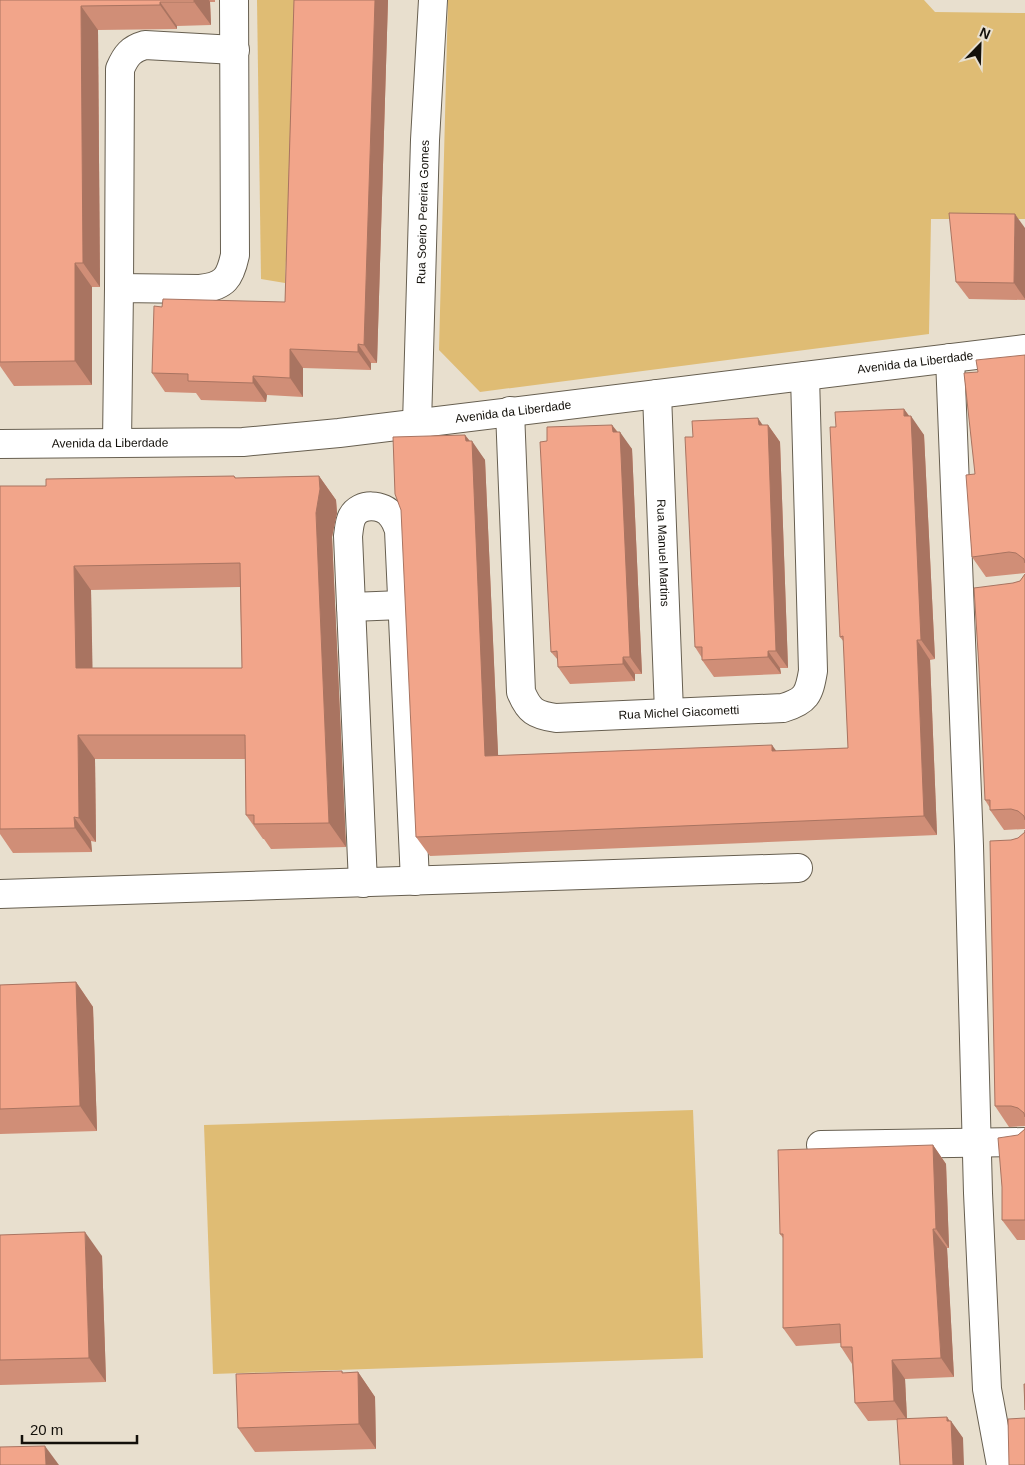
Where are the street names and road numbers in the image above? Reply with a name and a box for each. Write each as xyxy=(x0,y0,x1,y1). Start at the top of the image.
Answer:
street label: Rua Soeiro Pereira Gomes xyxy=(414,140,432,284)
street label: Avenida da Liberdade xyxy=(856,348,974,376)
street label: Avenida da Liberdade xyxy=(454,398,572,426)
street label: Avenida da Liberdade xyxy=(52,436,169,451)
street label: Rua Manuel Martins xyxy=(654,499,672,607)
street label: Rua Michel Giacometti xyxy=(618,703,740,722)

